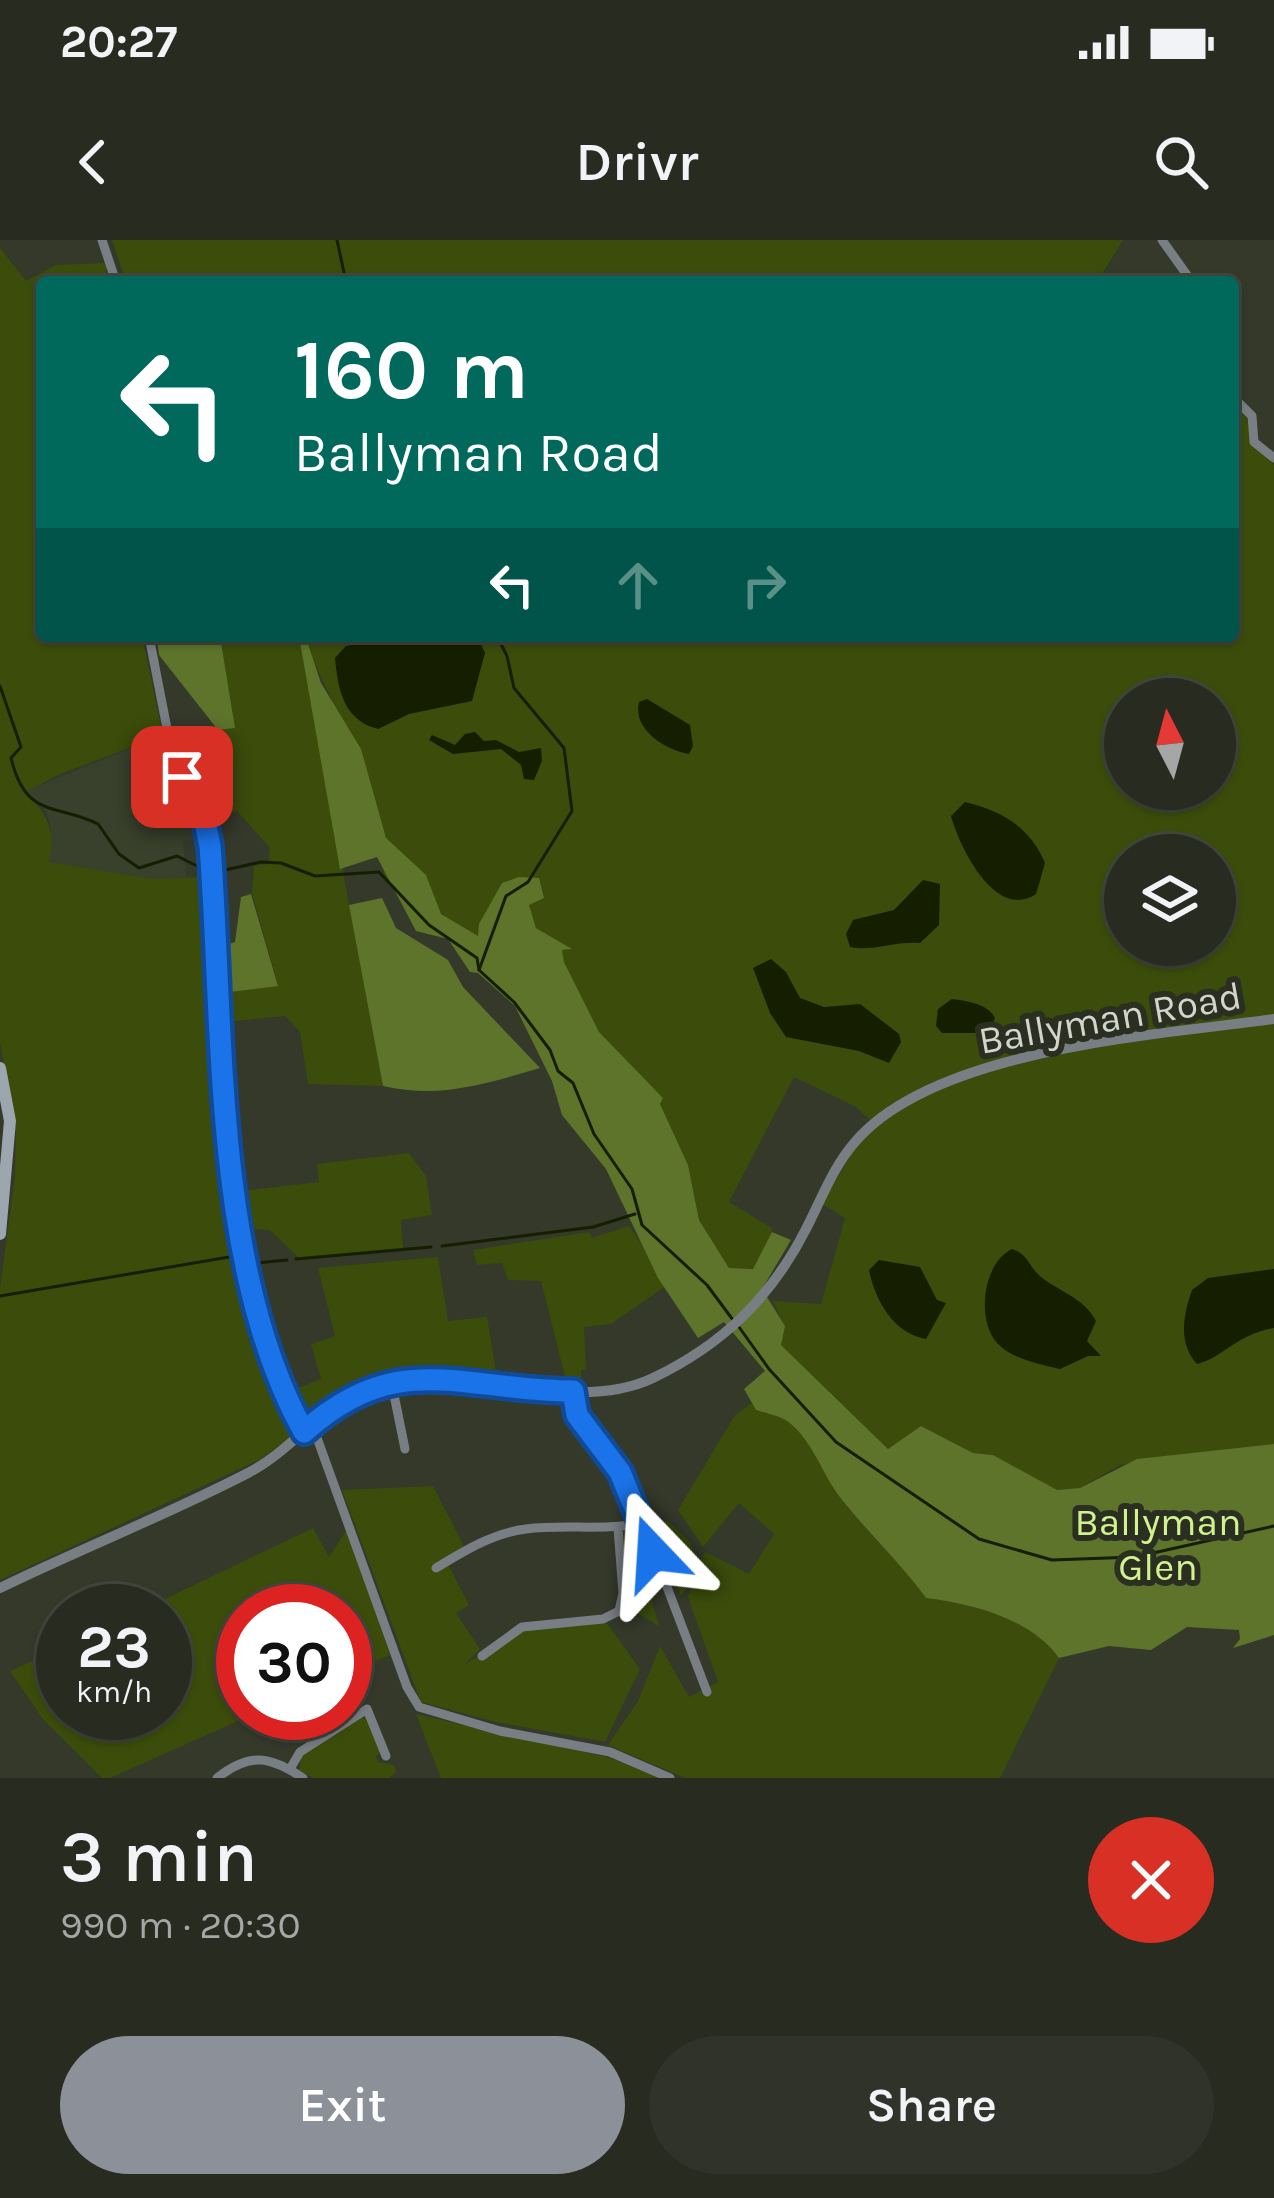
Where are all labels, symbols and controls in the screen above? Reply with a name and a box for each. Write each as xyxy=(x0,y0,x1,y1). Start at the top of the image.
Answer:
text: 20:27 xyxy=(60,16,177,68)
icon: back xyxy=(60,129,126,195)
icon: search xyxy=(1148,129,1214,195)
text: Drivr xyxy=(575,130,699,194)
text: 160 m xyxy=(294,321,529,419)
icon: left xyxy=(96,324,252,480)
text: Ballyman Road xyxy=(294,421,663,485)
icon: left xyxy=(479,552,545,618)
icon: ahead xyxy=(605,552,671,618)
icon: right xyxy=(731,552,797,618)
north arrow xyxy=(1104,678,1236,810)
map controls xyxy=(1104,678,1236,966)
pin xyxy=(131,726,233,828)
icon: arrive xyxy=(149,744,215,810)
button: layers xyxy=(1104,834,1236,966)
street label: Ballyman Road xyxy=(975,972,1245,1064)
position arrow xyxy=(590,1490,716,1616)
park label: Ballyman Glen xyxy=(1074,1499,1242,1590)
speed limit sign: 30 xyxy=(216,1584,372,1740)
text: 23 xyxy=(77,1612,151,1682)
text: km/h xyxy=(76,1674,152,1710)
text: 3 min xyxy=(60,1815,258,1899)
button: close xyxy=(1088,1817,1214,1943)
text: 990 m · 20:30 xyxy=(60,1902,301,1948)
button: Exit xyxy=(60,2036,625,2174)
button: Share xyxy=(649,2036,1214,2174)

